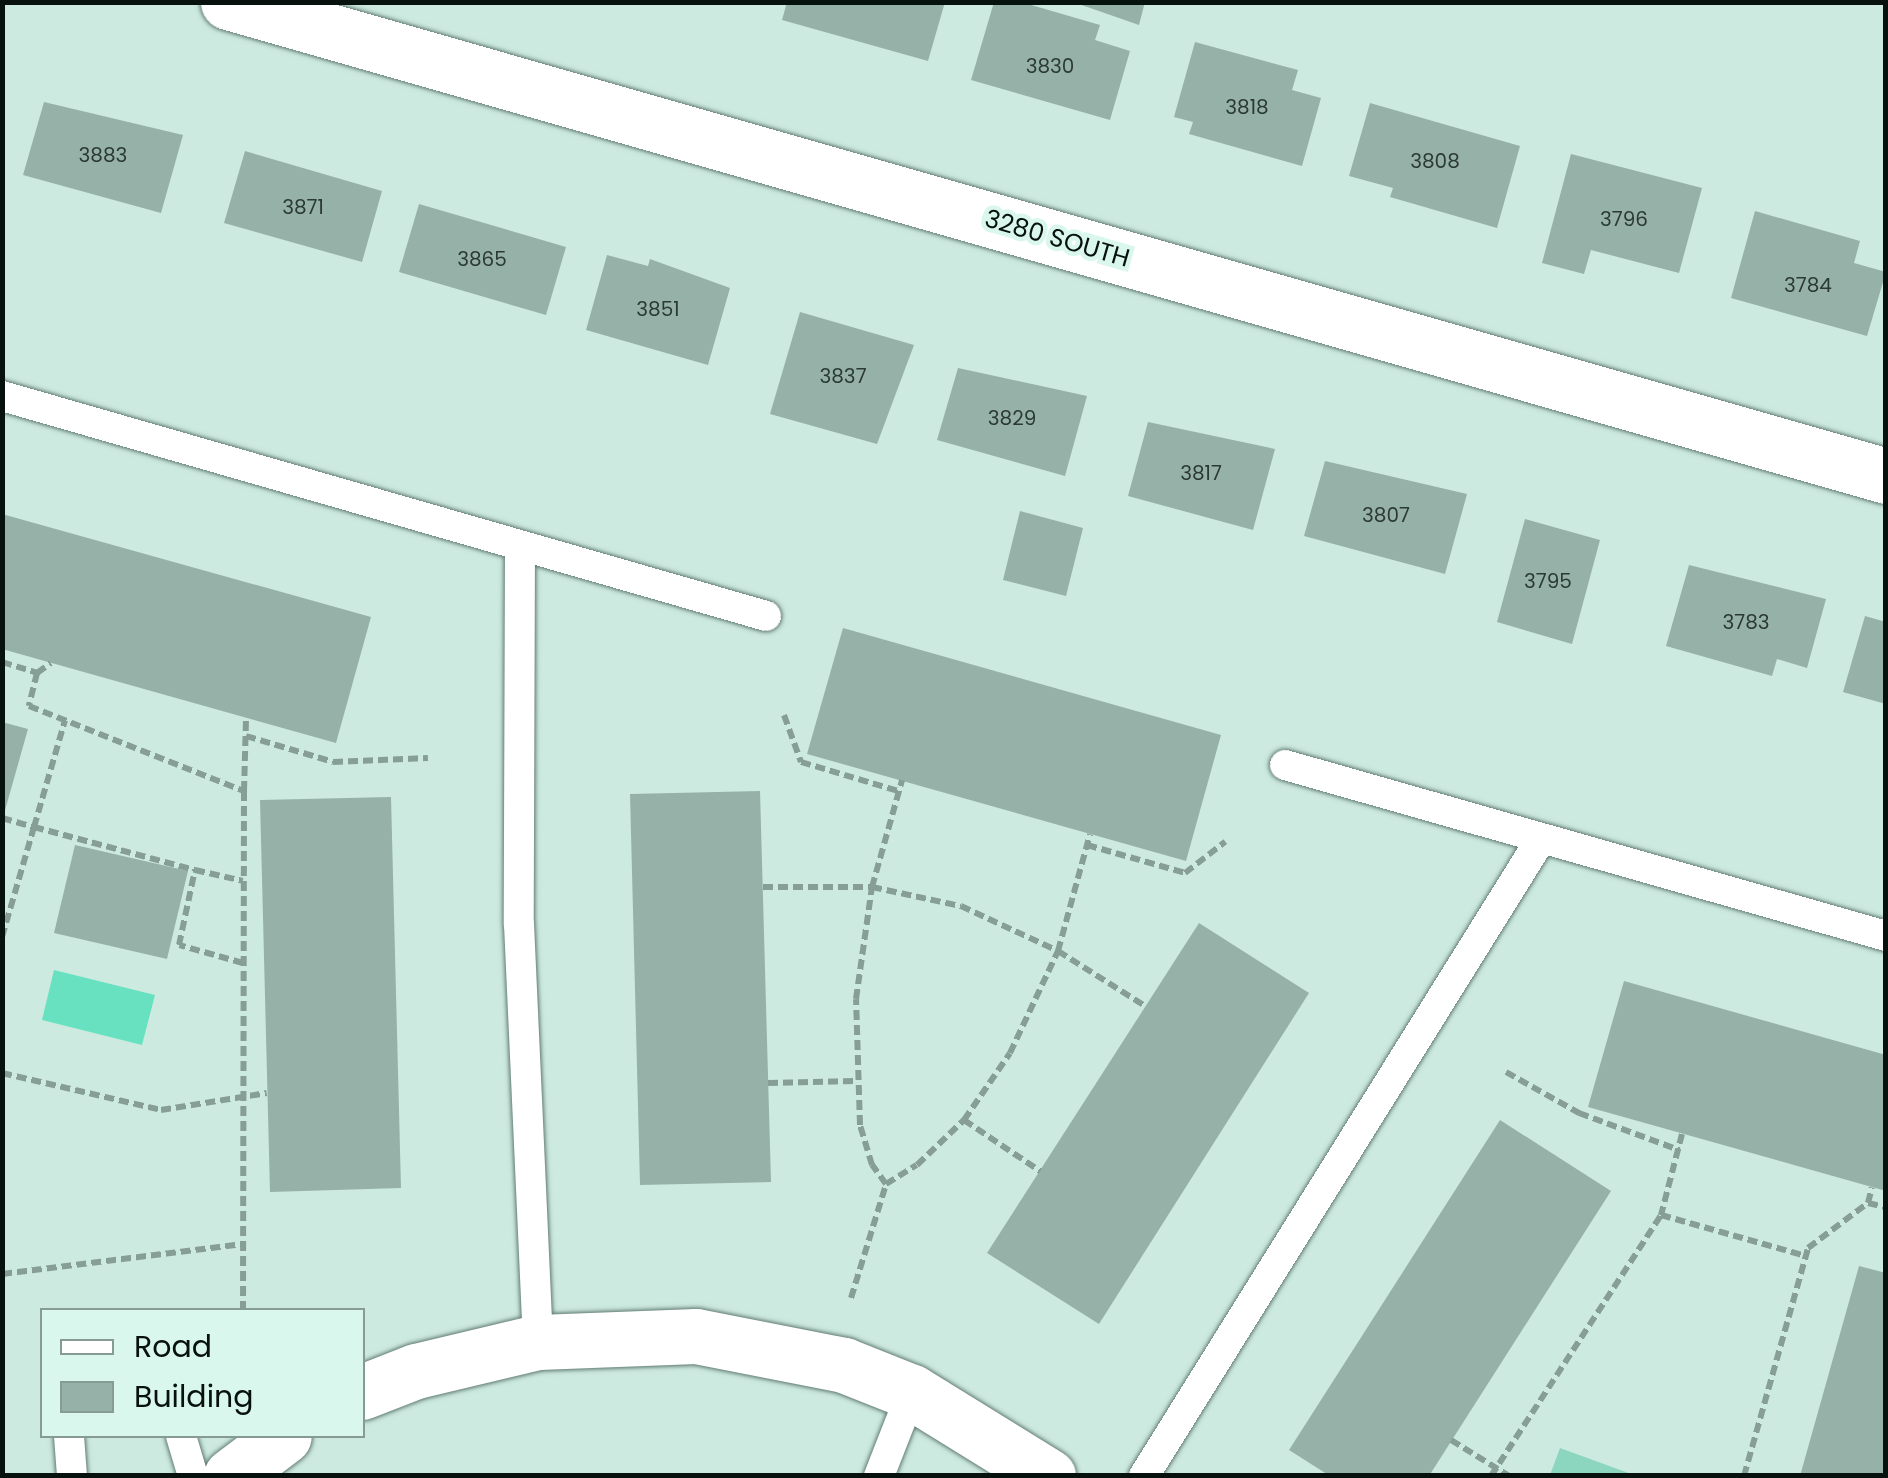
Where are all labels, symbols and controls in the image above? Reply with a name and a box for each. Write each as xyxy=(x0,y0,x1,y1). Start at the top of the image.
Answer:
house number: 3830 xyxy=(1026,54,1074,78)
house number: 3818 xyxy=(1225,95,1269,119)
house number: 3883 xyxy=(79,143,127,167)
house number: 3808 xyxy=(1410,149,1460,173)
house number: 3871 xyxy=(282,195,324,219)
street label: 3280 SOUTH xyxy=(981,204,1133,274)
house number: 3796 xyxy=(1600,207,1648,231)
house number: 3865 xyxy=(457,247,507,271)
house number: 3784 xyxy=(1784,273,1832,297)
house number: 3851 xyxy=(636,297,680,321)
house number: 3837 xyxy=(819,364,867,388)
house number: 3829 xyxy=(988,406,1036,430)
house number: 3817 xyxy=(1180,461,1222,485)
house number: 3807 xyxy=(1362,503,1410,527)
house number: 3795 xyxy=(1524,569,1572,593)
house number: 3783 xyxy=(1722,610,1770,634)
legend xyxy=(40,1308,365,1438)
text: Road xyxy=(134,1325,212,1368)
text: Building xyxy=(134,1375,254,1418)

